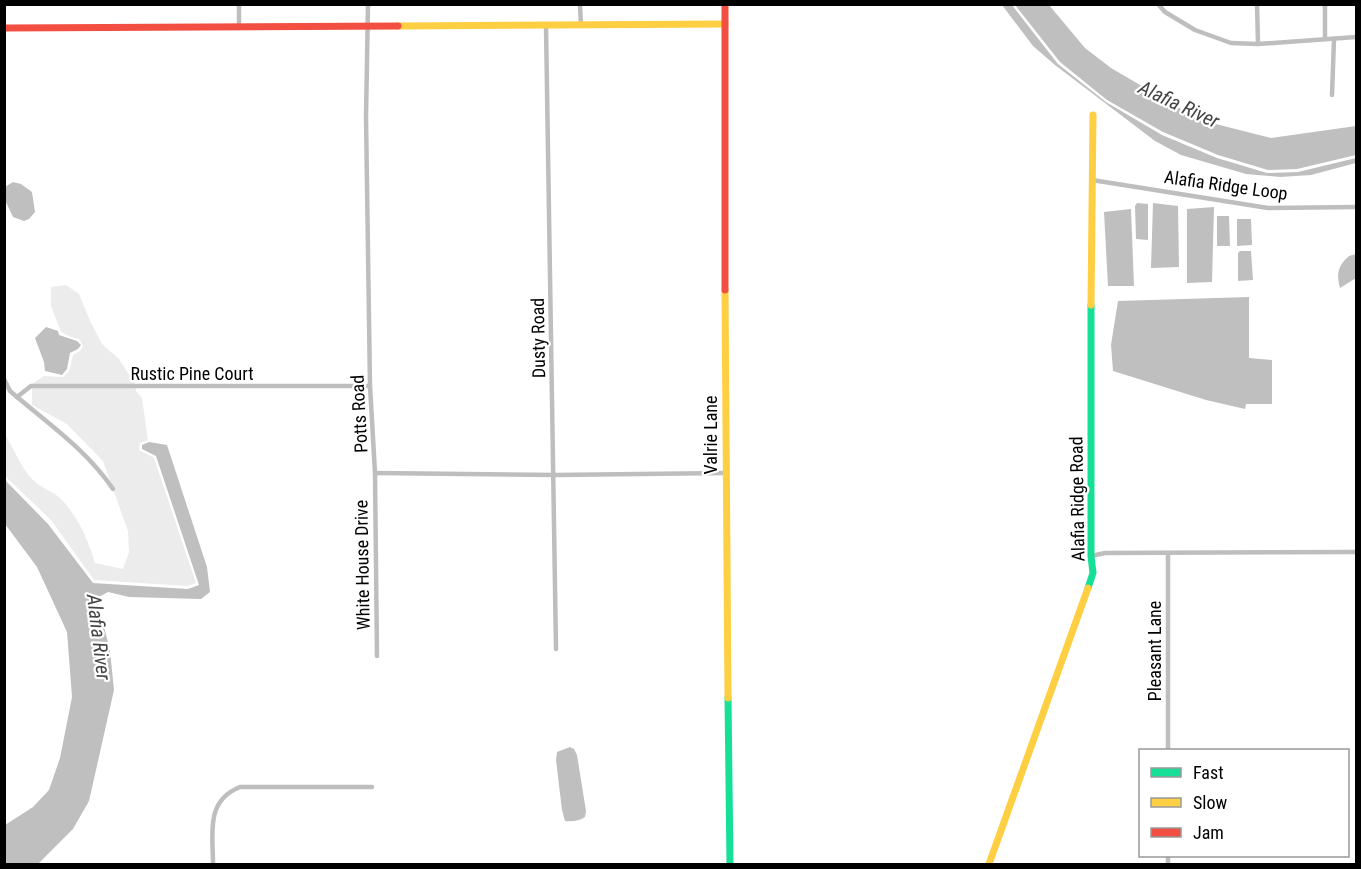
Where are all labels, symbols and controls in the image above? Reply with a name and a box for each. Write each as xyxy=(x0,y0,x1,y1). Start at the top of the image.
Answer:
water label: Alafia River xyxy=(1134,74,1224,134)
street label: Alafia Ridge Loop xyxy=(1163,166,1289,204)
street label: Dusty Road xyxy=(527,298,549,378)
street label: Rustic Pine Court xyxy=(131,363,253,384)
street label: Potts Road xyxy=(346,374,372,454)
street label: Valrie Lane xyxy=(700,396,721,474)
street label: Alafia Ridge Road xyxy=(1065,436,1089,562)
street label: White House Drive xyxy=(350,500,374,630)
water label: Alafia River xyxy=(82,592,116,682)
street label: Pleasant Lane xyxy=(1144,601,1165,701)
legend xyxy=(1139,749,1349,857)
text: Fast xyxy=(1193,762,1224,783)
text: Slow xyxy=(1193,792,1228,813)
text: Jam xyxy=(1193,822,1224,843)

